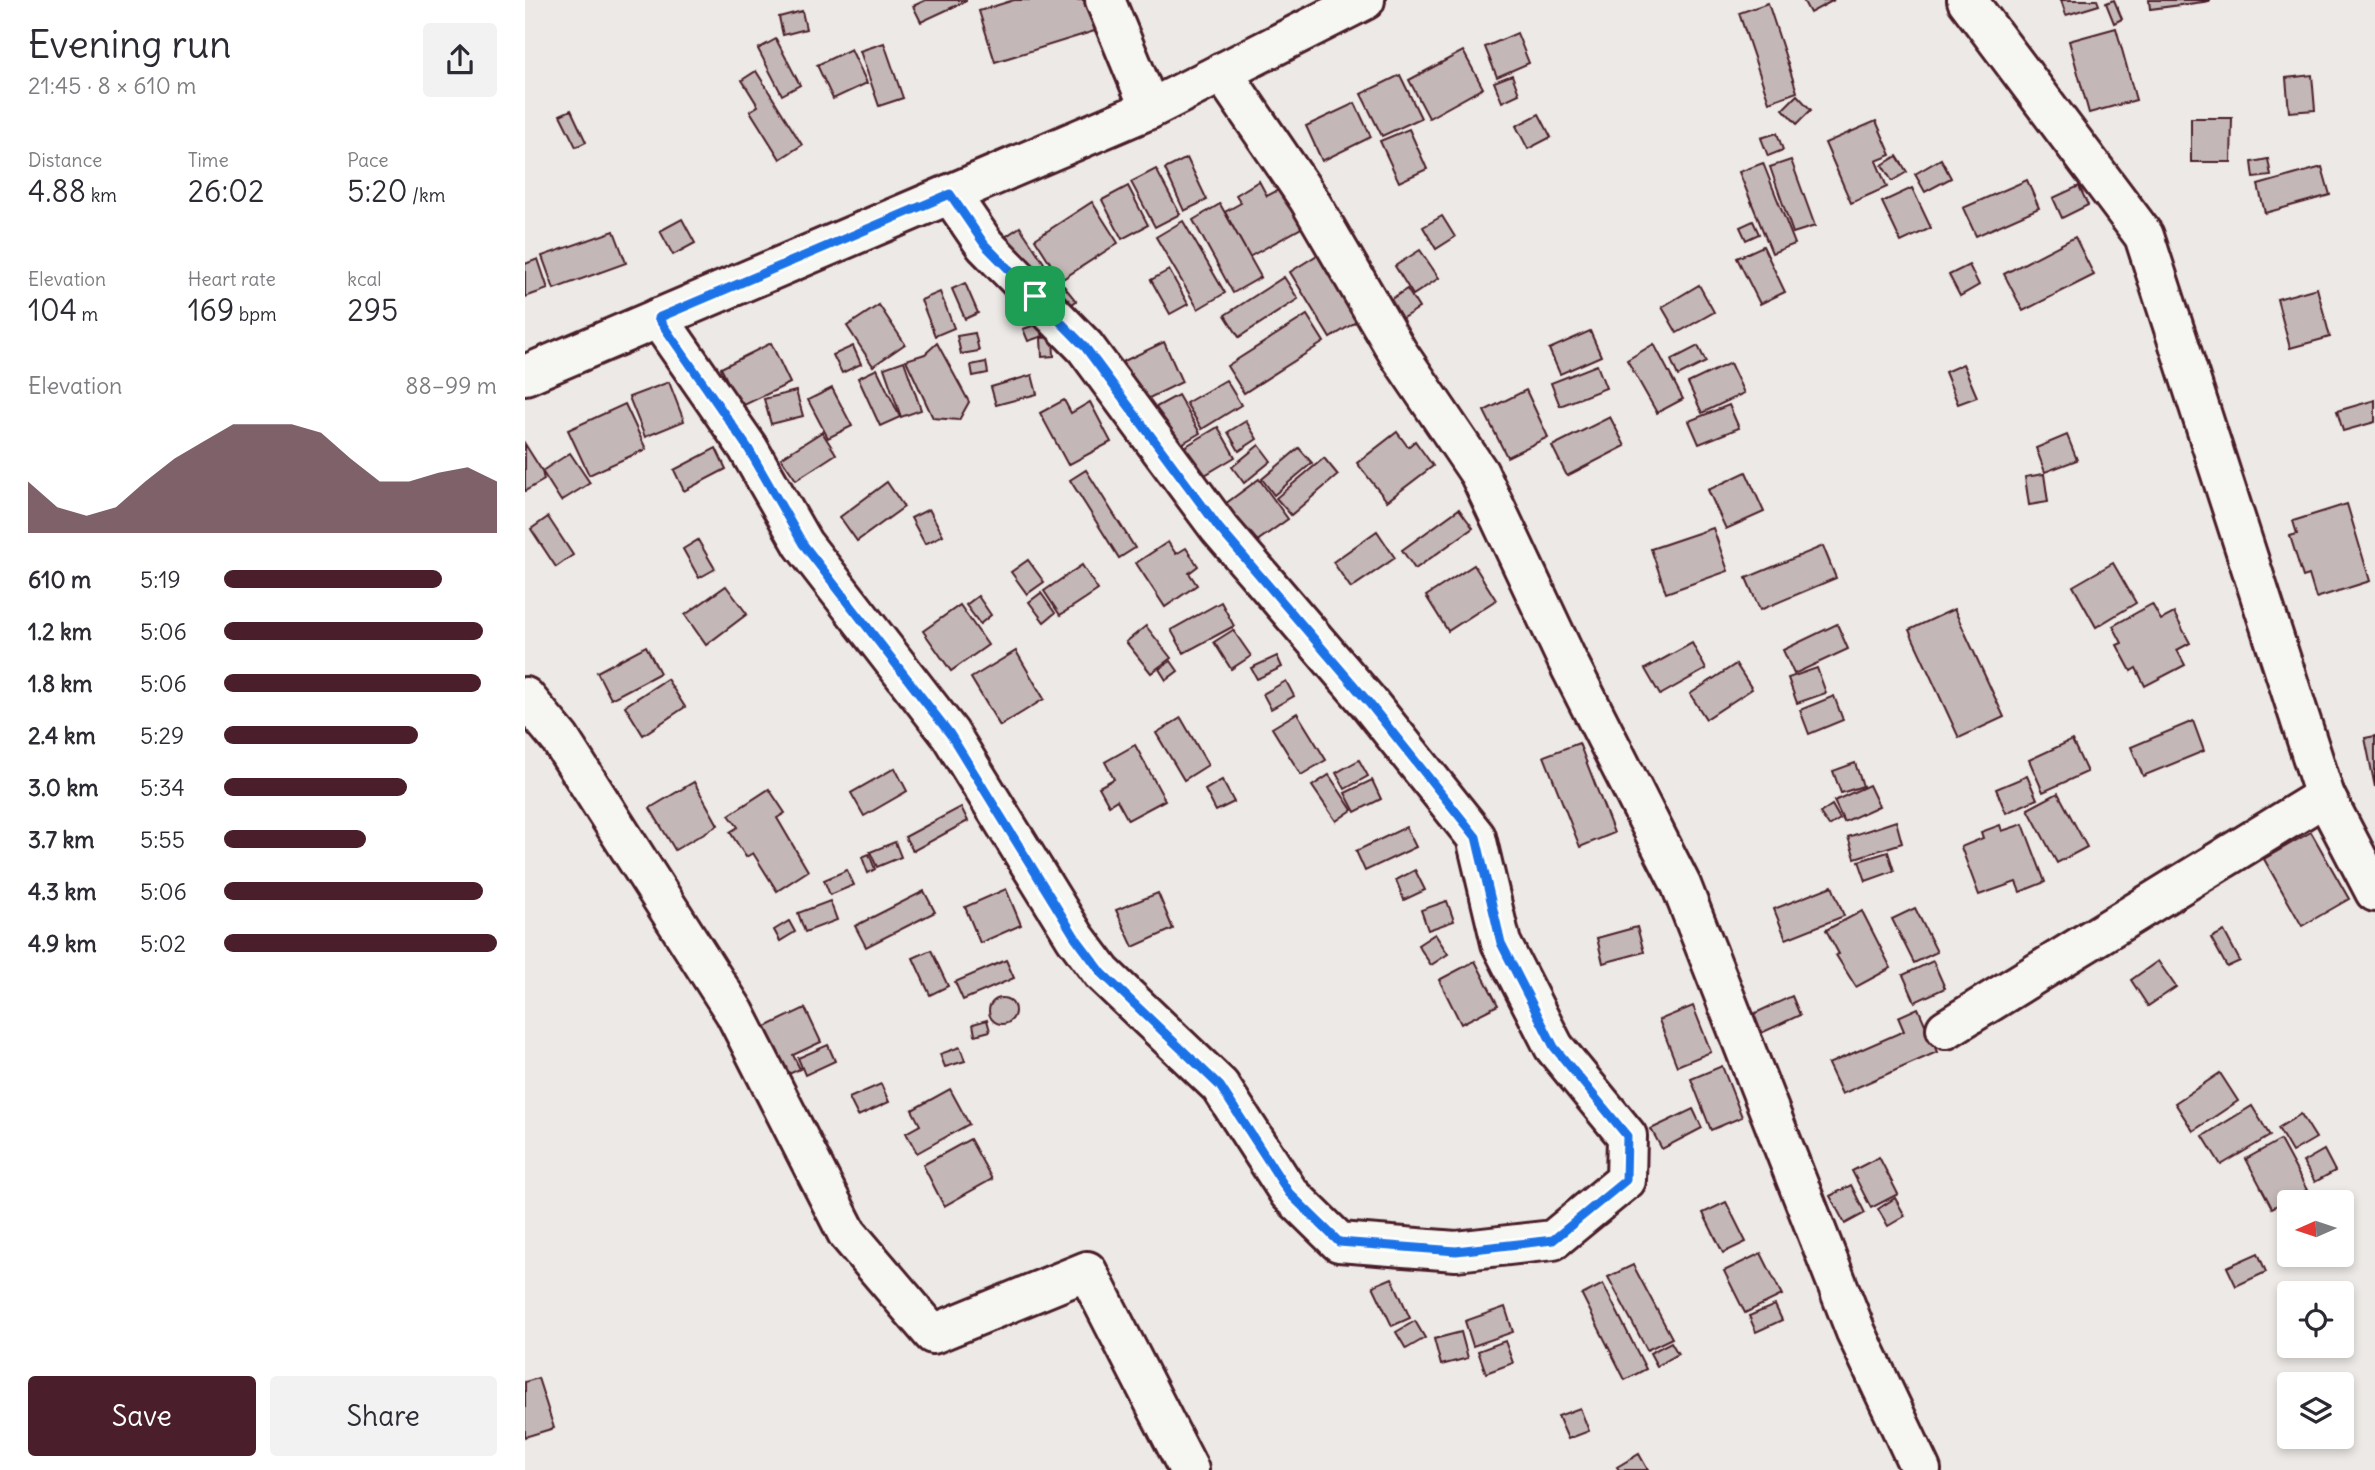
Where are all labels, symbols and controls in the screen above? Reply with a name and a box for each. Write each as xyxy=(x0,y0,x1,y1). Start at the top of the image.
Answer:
text: Evening run xyxy=(28,21,231,68)
button: share xyxy=(423,23,497,97)
text: 21:45 · 8 × 610 m xyxy=(28,71,196,100)
text: Distance xyxy=(28,148,102,172)
text: Time xyxy=(188,148,229,172)
text: Pace xyxy=(347,148,389,172)
text: 4.88 xyxy=(28,172,86,210)
text: 26:02 xyxy=(188,172,264,210)
text: 5:20 xyxy=(347,172,408,210)
text: km xyxy=(86,183,117,207)
text: /km xyxy=(408,183,445,207)
pin xyxy=(1005,266,1065,326)
text: Elevation xyxy=(28,267,106,291)
text: Heart rate xyxy=(188,267,276,291)
text: kcal xyxy=(347,267,382,291)
icon: arrive xyxy=(1016,277,1054,315)
text: 104 xyxy=(28,291,77,329)
text: 169 xyxy=(188,291,234,329)
text: 295 xyxy=(347,291,398,329)
text: m xyxy=(77,302,98,326)
text: bpm xyxy=(234,302,277,326)
text: Elevation xyxy=(28,371,122,400)
text: 88–99 m xyxy=(405,371,497,400)
text: 610 m xyxy=(28,565,91,594)
text: 5:19 xyxy=(140,565,181,594)
text: 1.2 km xyxy=(28,617,92,646)
text: 5:06 xyxy=(140,617,187,646)
text: 1.8 km xyxy=(28,669,93,698)
text: 5:06 xyxy=(140,669,187,698)
text: 2.4 km xyxy=(28,721,96,750)
text: 5:29 xyxy=(140,721,184,750)
text: 3.0 km xyxy=(28,773,98,802)
text: 5:34 xyxy=(140,773,185,802)
text: 3.7 km xyxy=(28,825,94,854)
text: 5:55 xyxy=(140,825,185,854)
text: 4.3 km xyxy=(28,877,97,906)
text: 5:06 xyxy=(140,877,187,906)
text: 4.9 km xyxy=(28,929,97,958)
text: 5:02 xyxy=(140,929,186,958)
north arrow xyxy=(2277,1190,2354,1267)
map controls xyxy=(2277,1190,2354,1449)
button: locate xyxy=(2277,1281,2354,1358)
button: layers xyxy=(2277,1372,2354,1449)
button: Save xyxy=(28,1376,256,1456)
button: Share xyxy=(270,1376,497,1456)

